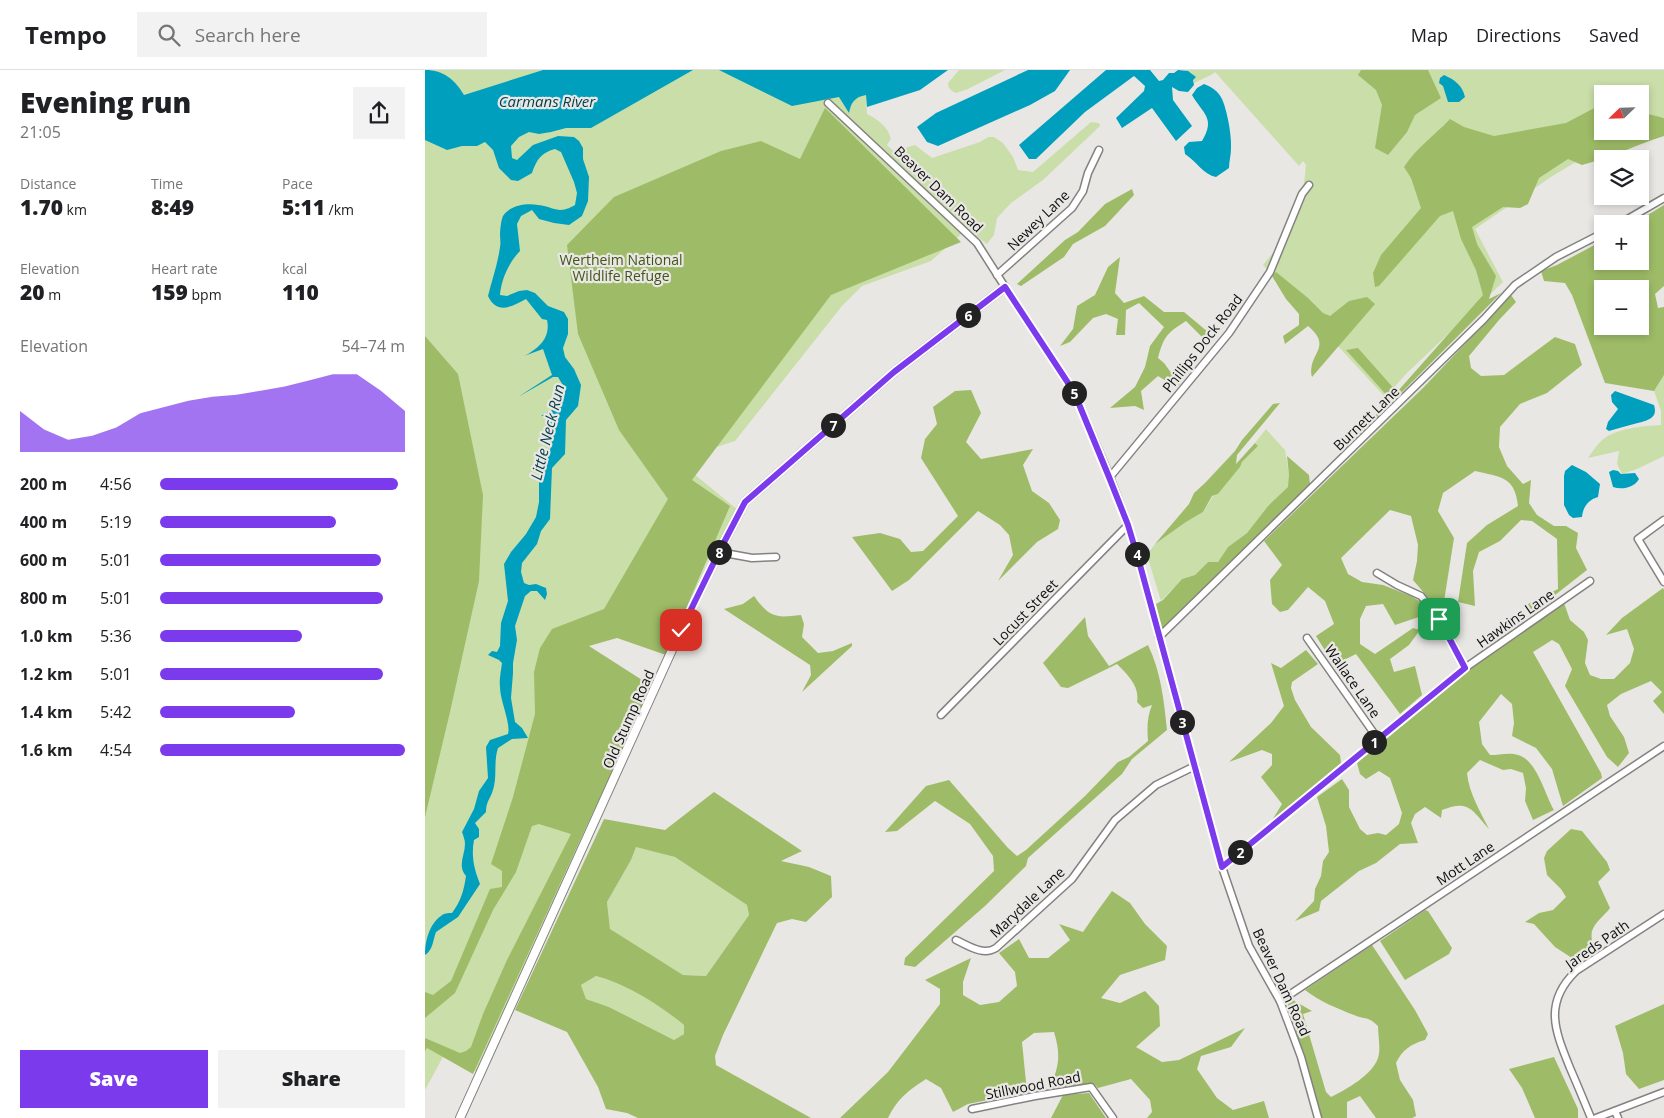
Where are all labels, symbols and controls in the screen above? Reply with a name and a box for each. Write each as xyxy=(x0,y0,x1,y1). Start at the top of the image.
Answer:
search box xyxy=(137,12,487,57)
text: Tempo xyxy=(25,18,107,51)
icon: search xyxy=(155,21,183,49)
text: Search here xyxy=(195,22,301,48)
text: Map xyxy=(1411,23,1448,47)
text: Directions xyxy=(1476,23,1561,47)
text: Saved xyxy=(1589,23,1639,47)
text: Evening run xyxy=(20,83,191,121)
north arrow xyxy=(1594,85,1649,140)
map controls xyxy=(1594,85,1649,335)
button: share xyxy=(353,87,405,139)
water label: Carmans River xyxy=(499,91,596,111)
text: 21:05 xyxy=(20,121,61,143)
street label: Beaver Dam Road xyxy=(890,142,988,236)
button: layers xyxy=(1594,150,1649,205)
text: Distance xyxy=(20,174,76,193)
text: Time xyxy=(151,174,183,193)
text: Pace xyxy=(282,174,313,193)
street label: Newey Lane xyxy=(1003,186,1073,254)
text: 1.70 xyxy=(20,193,63,221)
text: 8:49 xyxy=(151,193,194,221)
text: 5:11 xyxy=(282,193,325,221)
text: km xyxy=(63,200,87,219)
text: /km xyxy=(325,200,354,219)
button: + xyxy=(1594,215,1649,270)
park label: Wertheim National Wildlife Refuge xyxy=(559,250,683,285)
text: Elevation xyxy=(20,259,79,278)
text: Heart rate xyxy=(151,259,218,278)
text: kcal xyxy=(282,259,307,278)
text: 20 xyxy=(20,278,45,306)
text: 159 xyxy=(151,278,188,306)
text: 110 xyxy=(282,278,319,306)
button: − xyxy=(1594,280,1649,335)
text: m xyxy=(45,285,61,304)
text: bpm xyxy=(188,285,222,304)
street label: Phillips Dock Road xyxy=(1158,290,1246,396)
pin: 6 xyxy=(955,302,981,328)
text: 6 xyxy=(964,306,973,325)
text: Elevation xyxy=(20,335,88,357)
text: 54–74 m xyxy=(341,335,405,357)
pin: 5 xyxy=(1061,380,1087,406)
water label: Little Neck Run xyxy=(525,382,569,482)
street label: Burnett Lane xyxy=(1329,382,1403,454)
text: 5 xyxy=(1070,384,1079,403)
pin: 7 xyxy=(821,412,845,438)
text: 7 xyxy=(829,416,838,435)
text: 200 m xyxy=(20,473,67,495)
text: 4:56 xyxy=(100,473,132,495)
text: 400 m xyxy=(20,511,67,533)
text: 5:19 xyxy=(100,511,132,533)
pin: 8 xyxy=(707,540,731,564)
pin: 4 xyxy=(1125,542,1149,566)
text: 8 xyxy=(715,543,724,562)
text: 4 xyxy=(1133,545,1142,564)
text: 600 m xyxy=(20,549,67,571)
text: 5:01 xyxy=(100,549,132,571)
street label: Locust Street xyxy=(988,575,1062,649)
street label: Hawkins Lane xyxy=(1473,584,1558,652)
text: 800 m xyxy=(20,587,67,609)
text: 5:01 xyxy=(100,587,132,609)
pin xyxy=(1418,598,1460,640)
icon: arrive xyxy=(1425,605,1453,633)
pin xyxy=(660,609,702,651)
icon: check xyxy=(667,616,695,644)
text: 1.0 km xyxy=(20,625,73,647)
text: 5:36 xyxy=(100,625,132,647)
street label: Wallace Lane xyxy=(1321,641,1385,721)
text: 1.2 km xyxy=(20,663,73,685)
text: 5:01 xyxy=(100,663,132,685)
street label: Old Stump Road xyxy=(598,667,658,771)
text: 1.4 km xyxy=(20,701,73,723)
text: 5:42 xyxy=(100,701,132,723)
pin: 3 xyxy=(1169,710,1195,734)
text: 3 xyxy=(1178,713,1187,732)
pin: 1 xyxy=(1361,730,1387,754)
text: 1 xyxy=(1370,733,1379,752)
text: 1.6 km xyxy=(20,739,73,761)
text: 4:54 xyxy=(100,739,132,761)
street label: Mott Lane xyxy=(1432,837,1498,889)
pin: 2 xyxy=(1227,840,1253,864)
text: 2 xyxy=(1236,843,1245,862)
street label: Marydale Lane xyxy=(985,862,1069,942)
street label: Jareds Path xyxy=(1560,915,1633,974)
street label: Beaver Dam Road xyxy=(1249,925,1315,1039)
button: Save xyxy=(20,1050,208,1108)
button: Share xyxy=(218,1050,405,1108)
street label: Stillwood Road xyxy=(984,1066,1082,1104)

